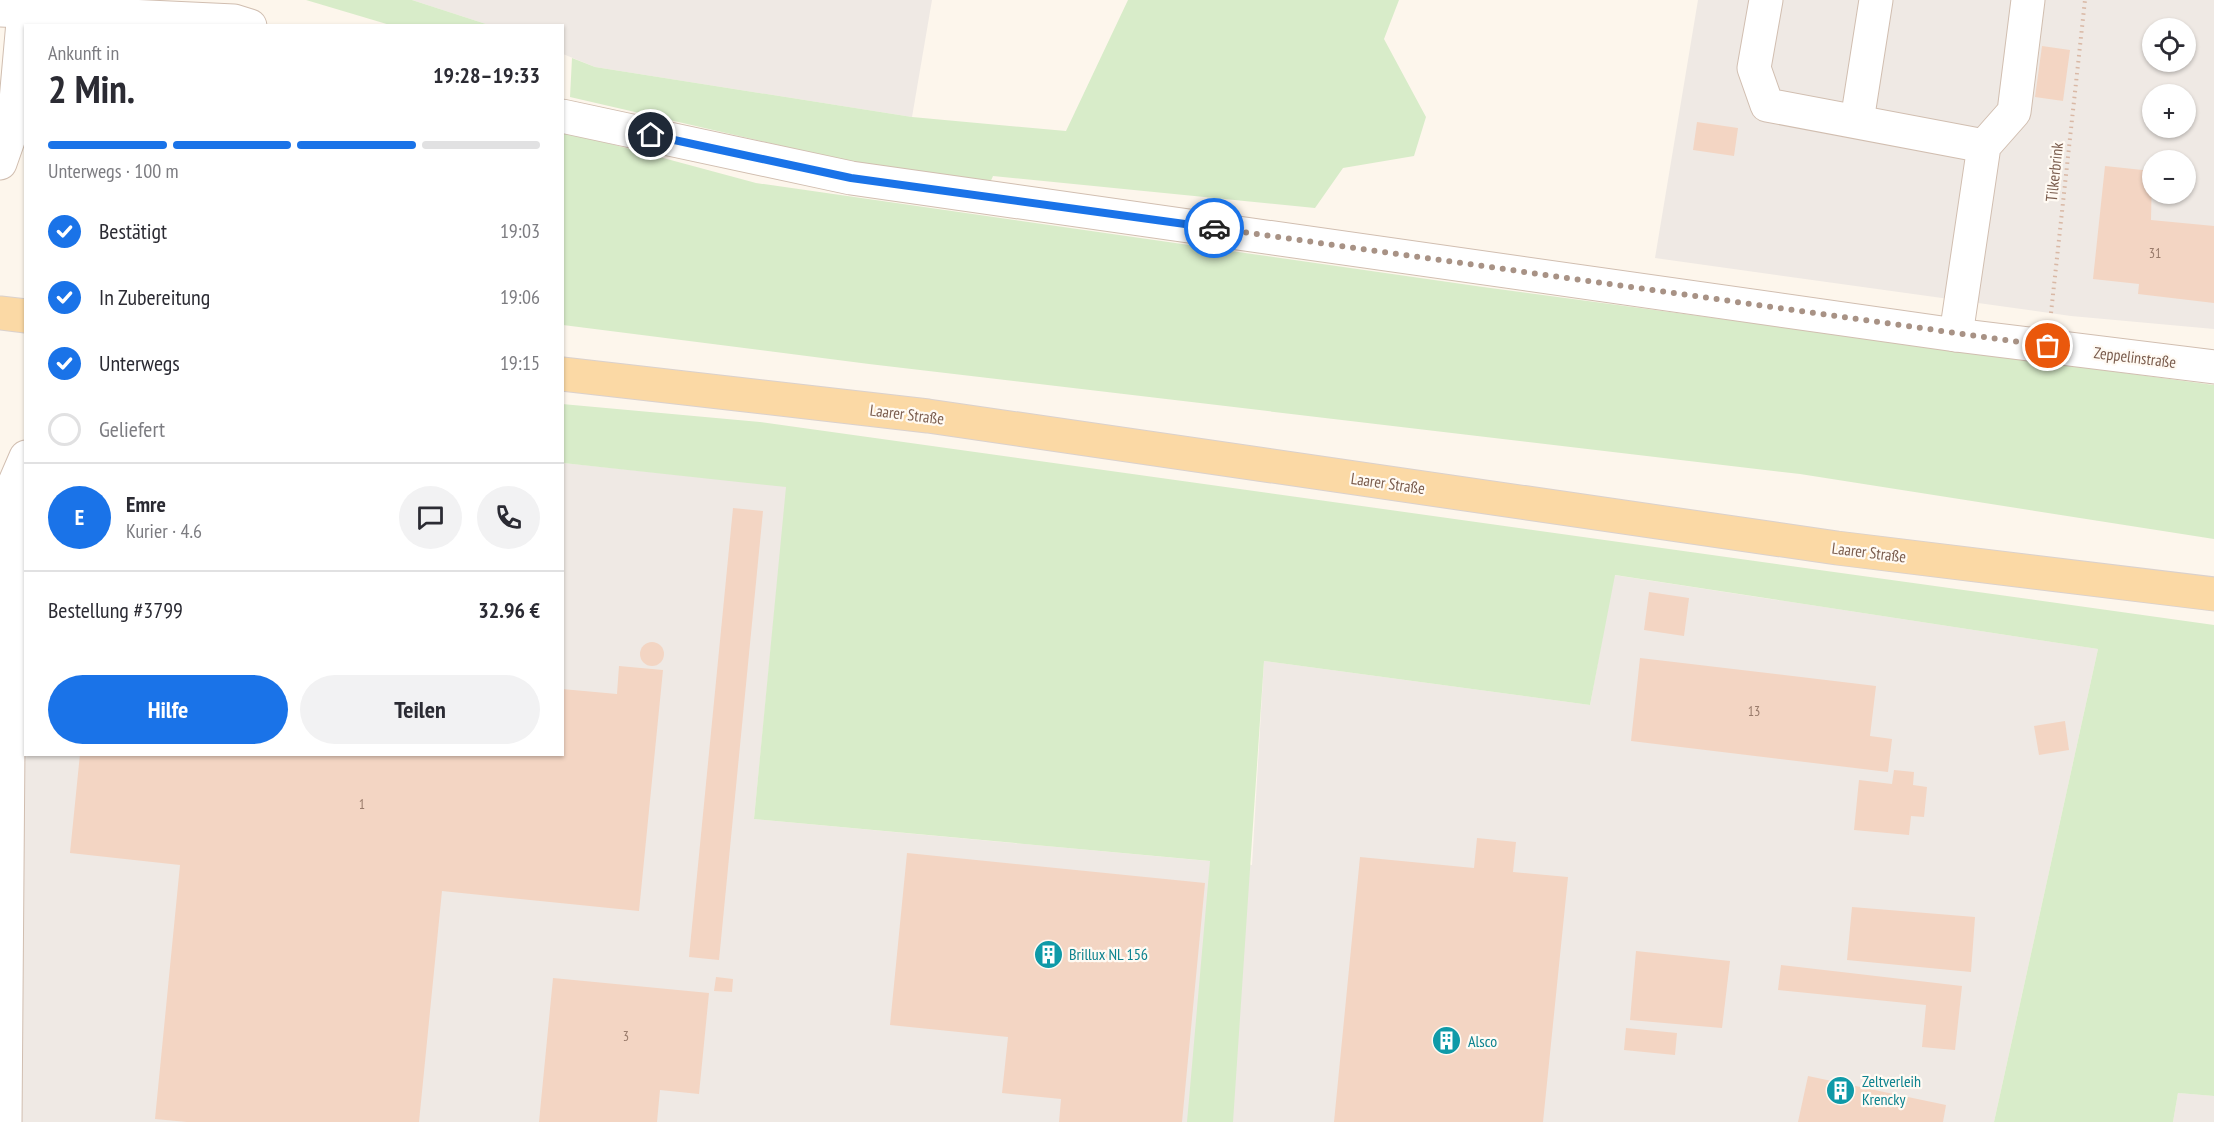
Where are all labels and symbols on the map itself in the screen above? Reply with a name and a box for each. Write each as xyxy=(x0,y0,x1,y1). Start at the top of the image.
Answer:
pin xyxy=(625,109,676,160)
street label: Tilkerbrink xyxy=(2041,141,2067,203)
courier xyxy=(1184,198,1244,258)
house number: 31 xyxy=(2149,244,2161,262)
pin xyxy=(2022,320,2073,371)
street label: Zeppelinstraße xyxy=(2093,342,2177,372)
street label: Laarer Straße xyxy=(869,400,945,428)
street label: Laarer Straße xyxy=(1350,468,1426,498)
street label: Laarer Straße xyxy=(1831,538,1907,566)
house number: 13 xyxy=(1748,702,1760,720)
house number: 1 xyxy=(359,795,365,813)
building icon: Brillux NL 156 xyxy=(1032,938,1064,970)
place label: Brillux NL 156 xyxy=(1069,944,1148,964)
building icon: Alsco xyxy=(1431,1025,1463,1057)
house number: 3 xyxy=(623,1027,629,1045)
place label: Alsco xyxy=(1468,1031,1497,1051)
place label: Zeltverleih Krencky xyxy=(1862,1071,1921,1109)
building icon: Zeltverleih Krencky xyxy=(1825,1074,1857,1106)

